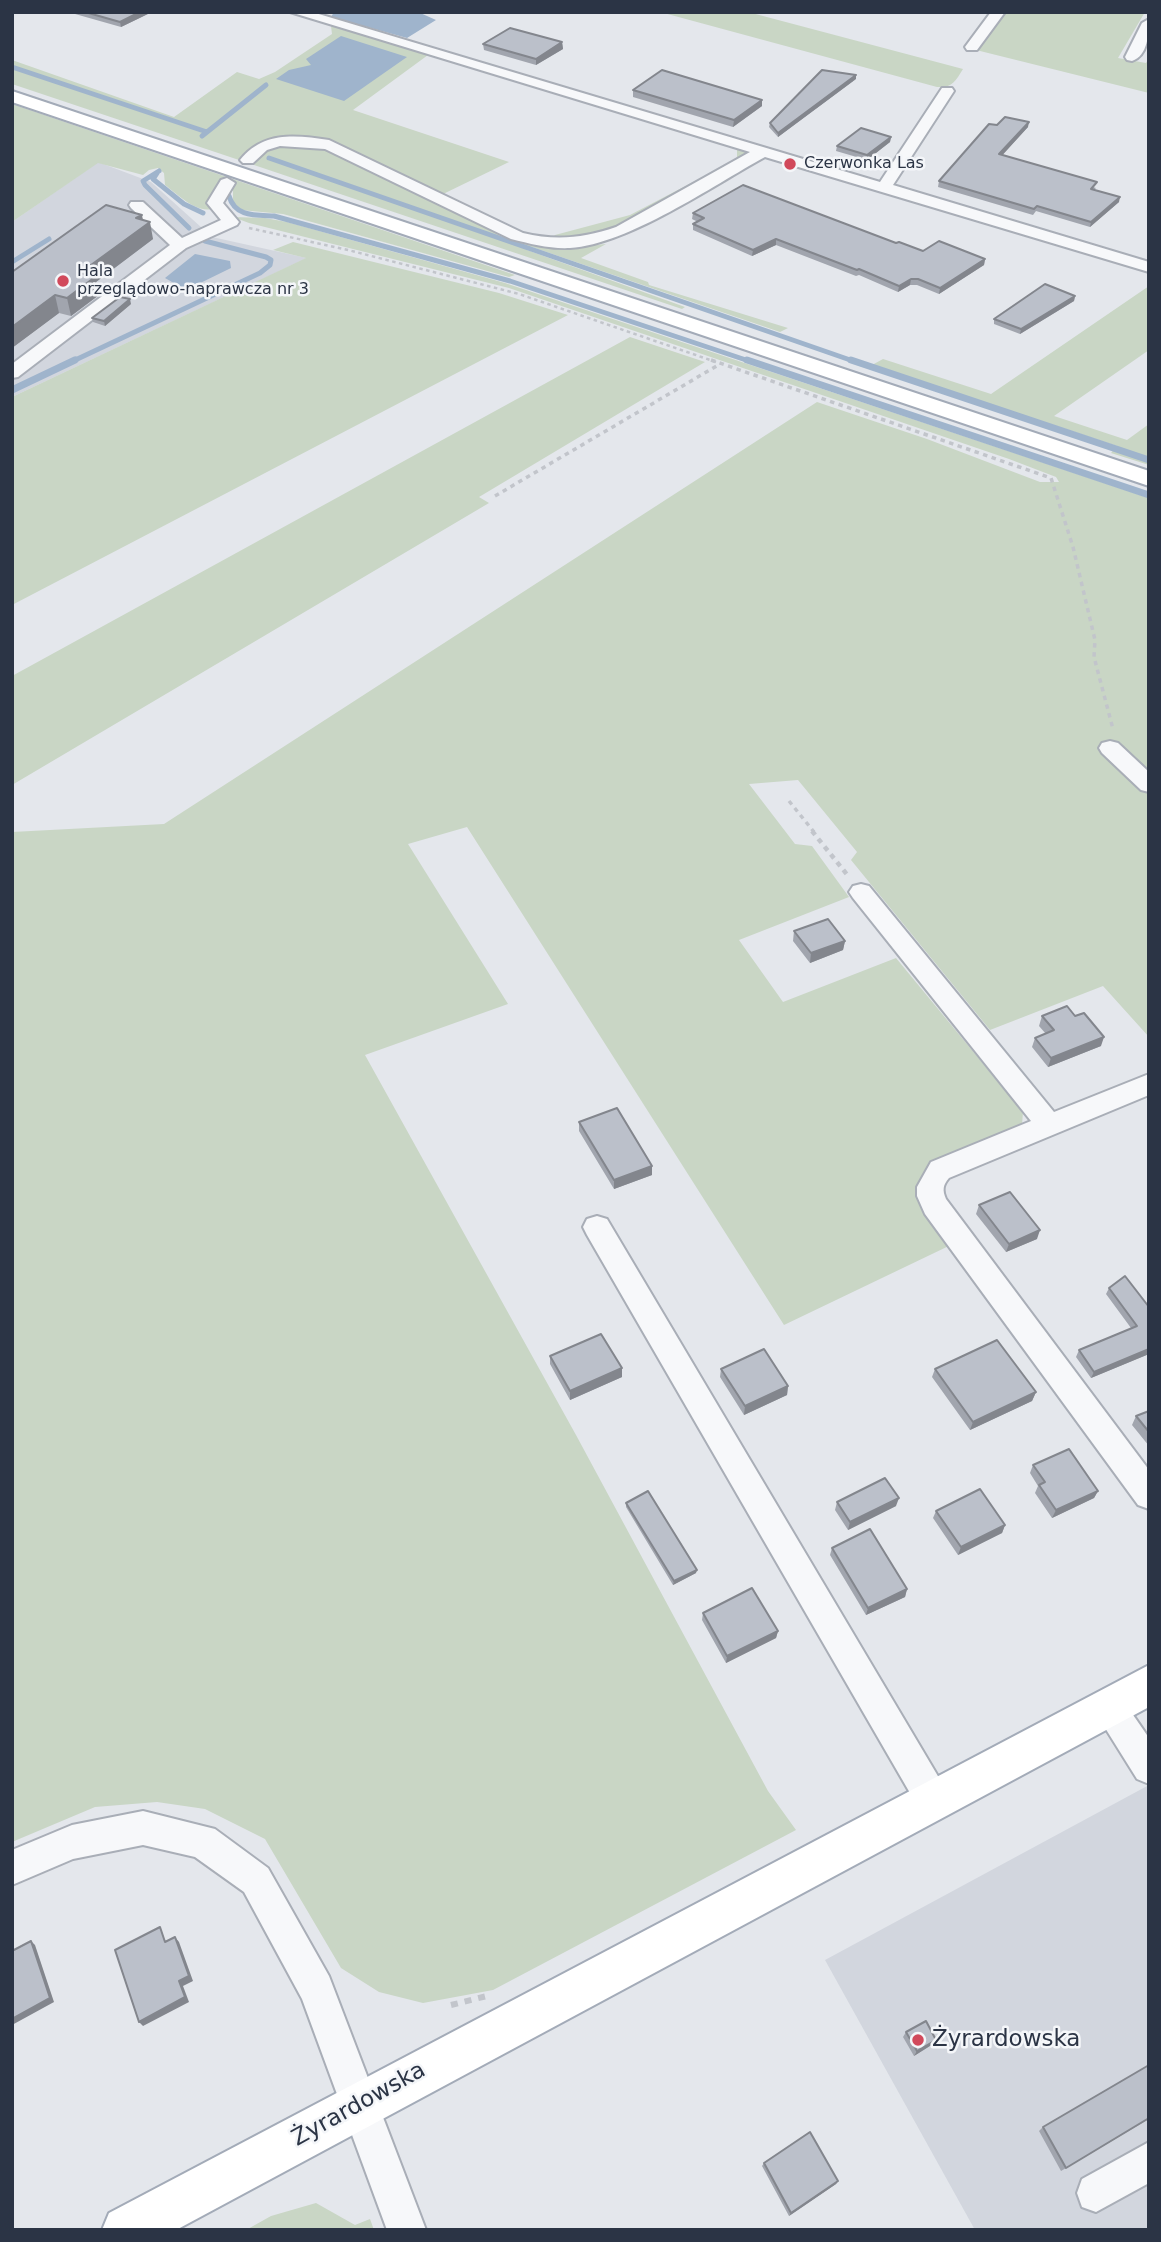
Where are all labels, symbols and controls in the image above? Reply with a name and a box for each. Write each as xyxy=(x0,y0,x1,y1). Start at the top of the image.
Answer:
place label: Czerwonka Las xyxy=(804,154,924,174)
marker: Czerwonka Las xyxy=(782,156,798,172)
place label: Hala przeglądowo-naprawcza nr 3 xyxy=(77,262,309,300)
marker: Hala przeglądowo-naprawcza nr 3 xyxy=(55,273,71,289)
place label: Żyrardowska xyxy=(932,2026,1080,2054)
marker: Żyrardowska xyxy=(910,2032,926,2048)
street label: Żyrardowska xyxy=(287,2057,431,2153)

